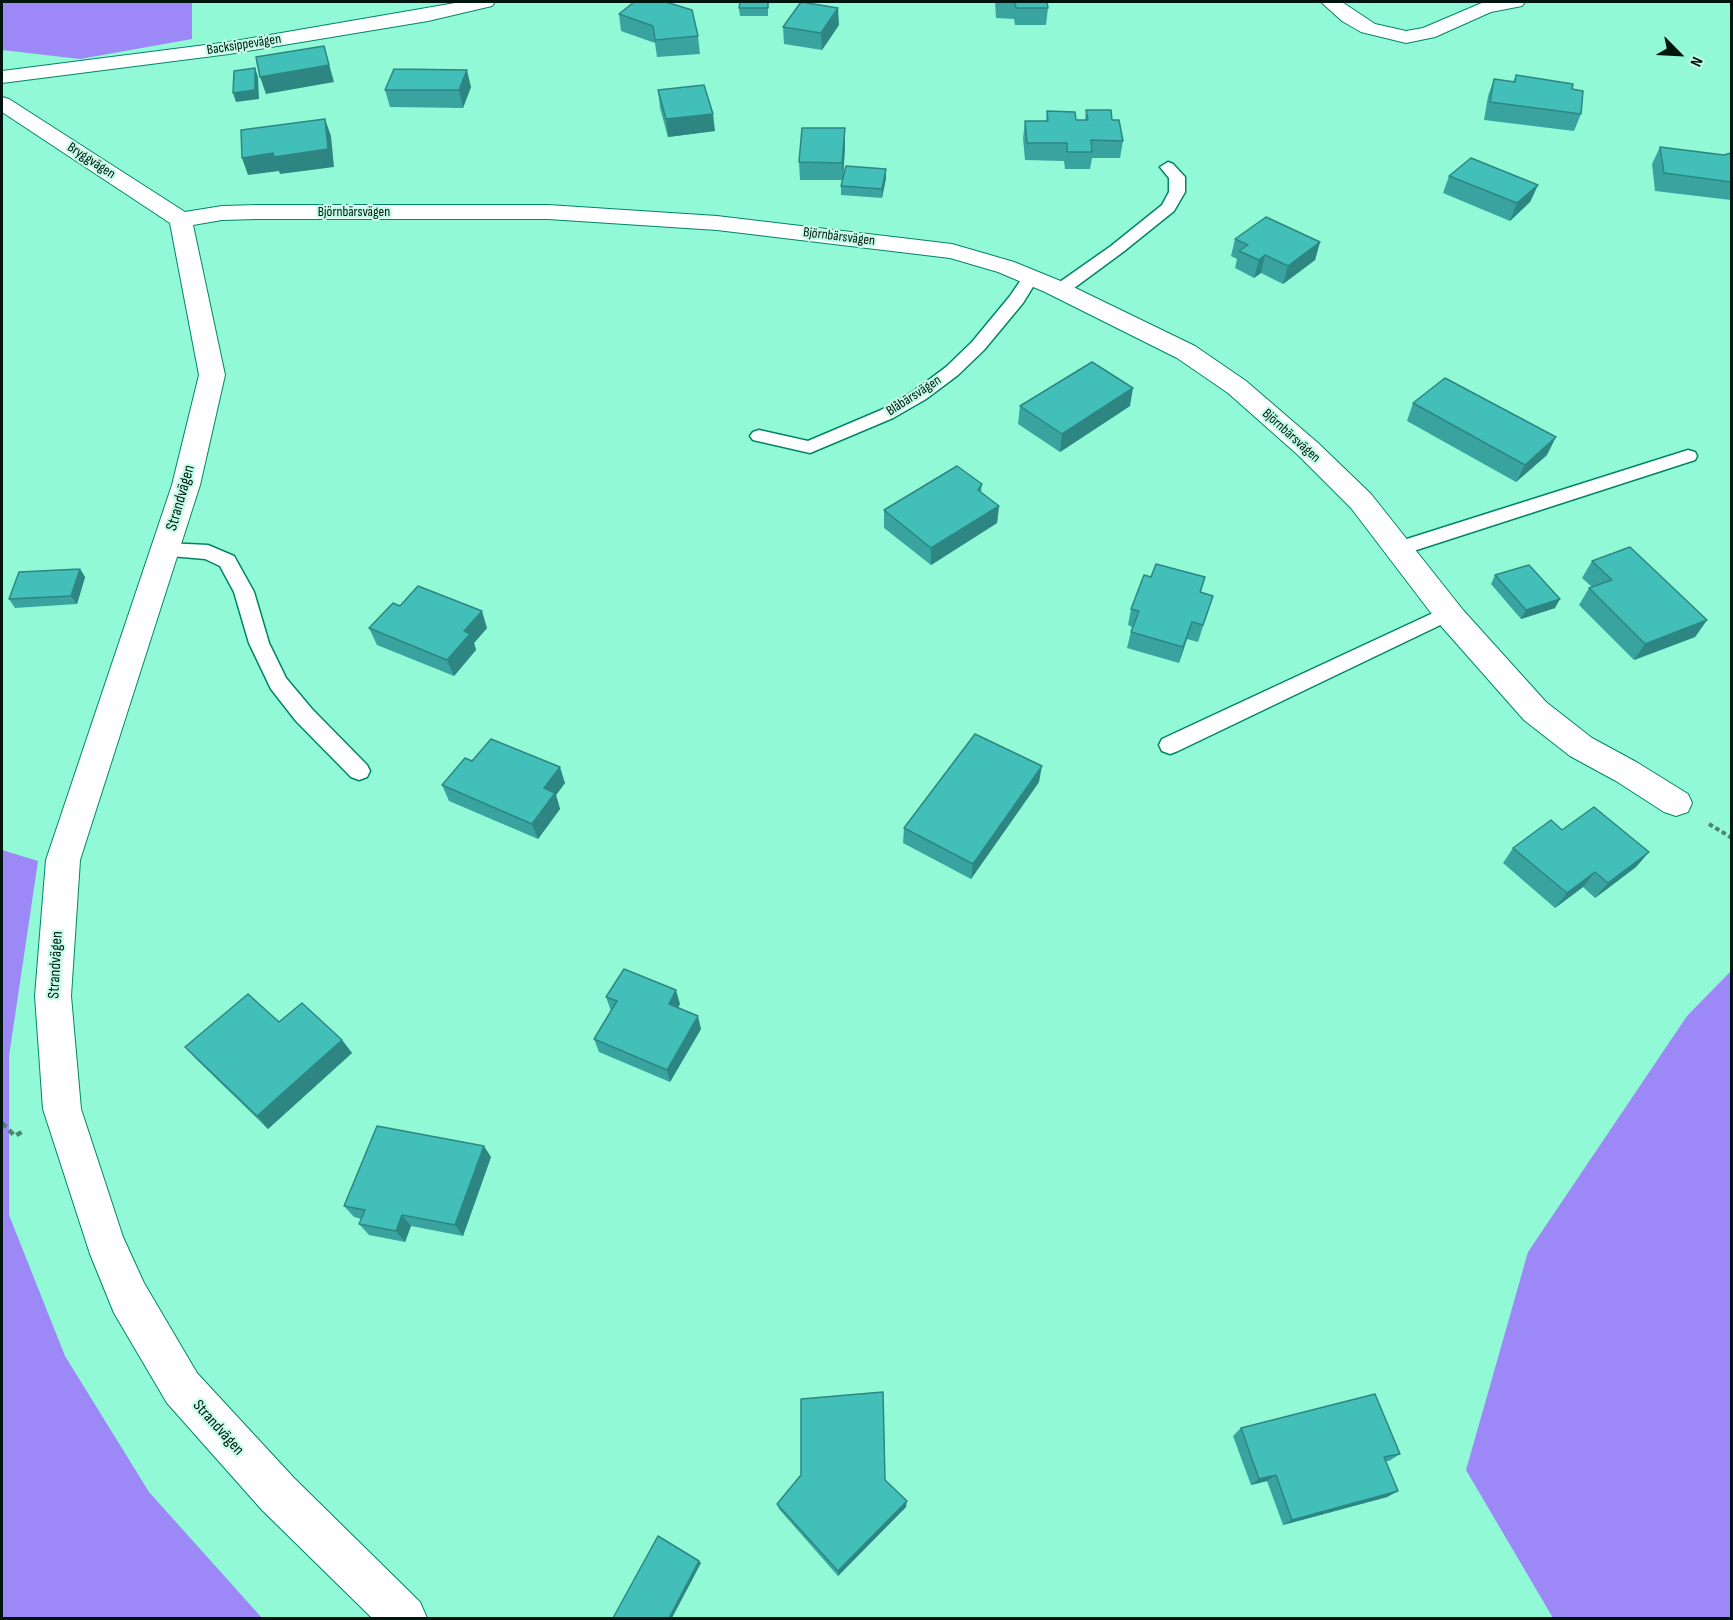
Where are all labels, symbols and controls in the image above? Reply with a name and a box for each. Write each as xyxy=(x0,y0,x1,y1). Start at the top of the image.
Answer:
north arrow xyxy=(1649,24,1709,84)
street label: Backsippevägen xyxy=(206,31,282,59)
text: N xyxy=(1685,54,1706,69)
street label: Bryggvägen xyxy=(64,139,118,183)
street label: Björnbärsvägen xyxy=(318,204,390,220)
street label: Björnbärsvägen xyxy=(802,224,876,250)
street label: Blåbärsvägen xyxy=(883,372,945,420)
street label: Björnbärsvägen xyxy=(1259,406,1323,466)
street label: Strandvägen xyxy=(162,463,200,533)
street label: Strandvägen xyxy=(45,931,67,999)
street label: Strandvägen xyxy=(188,1397,248,1459)

